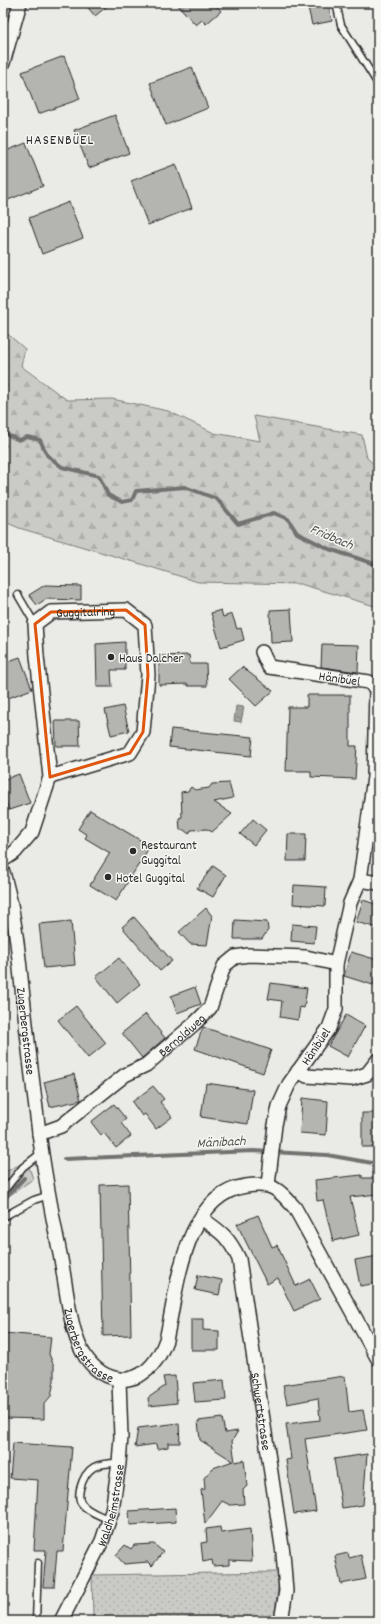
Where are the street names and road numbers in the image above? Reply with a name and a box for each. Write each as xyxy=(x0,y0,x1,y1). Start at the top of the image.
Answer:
street label: Guggitalring xyxy=(56,603,116,624)
street label: Hänibüel xyxy=(317,668,361,693)
street label: Zugerbergstrasse xyxy=(10,987,39,1076)
street label: Bernoldweg xyxy=(155,1010,211,1063)
street label: Hänibüel xyxy=(298,1025,337,1070)
street label: Zugerbergstrasse xyxy=(57,1307,116,1389)
street label: Schwertstrasse xyxy=(244,1372,275,1452)
street label: Waldheimstrasse xyxy=(94,1463,131,1551)

